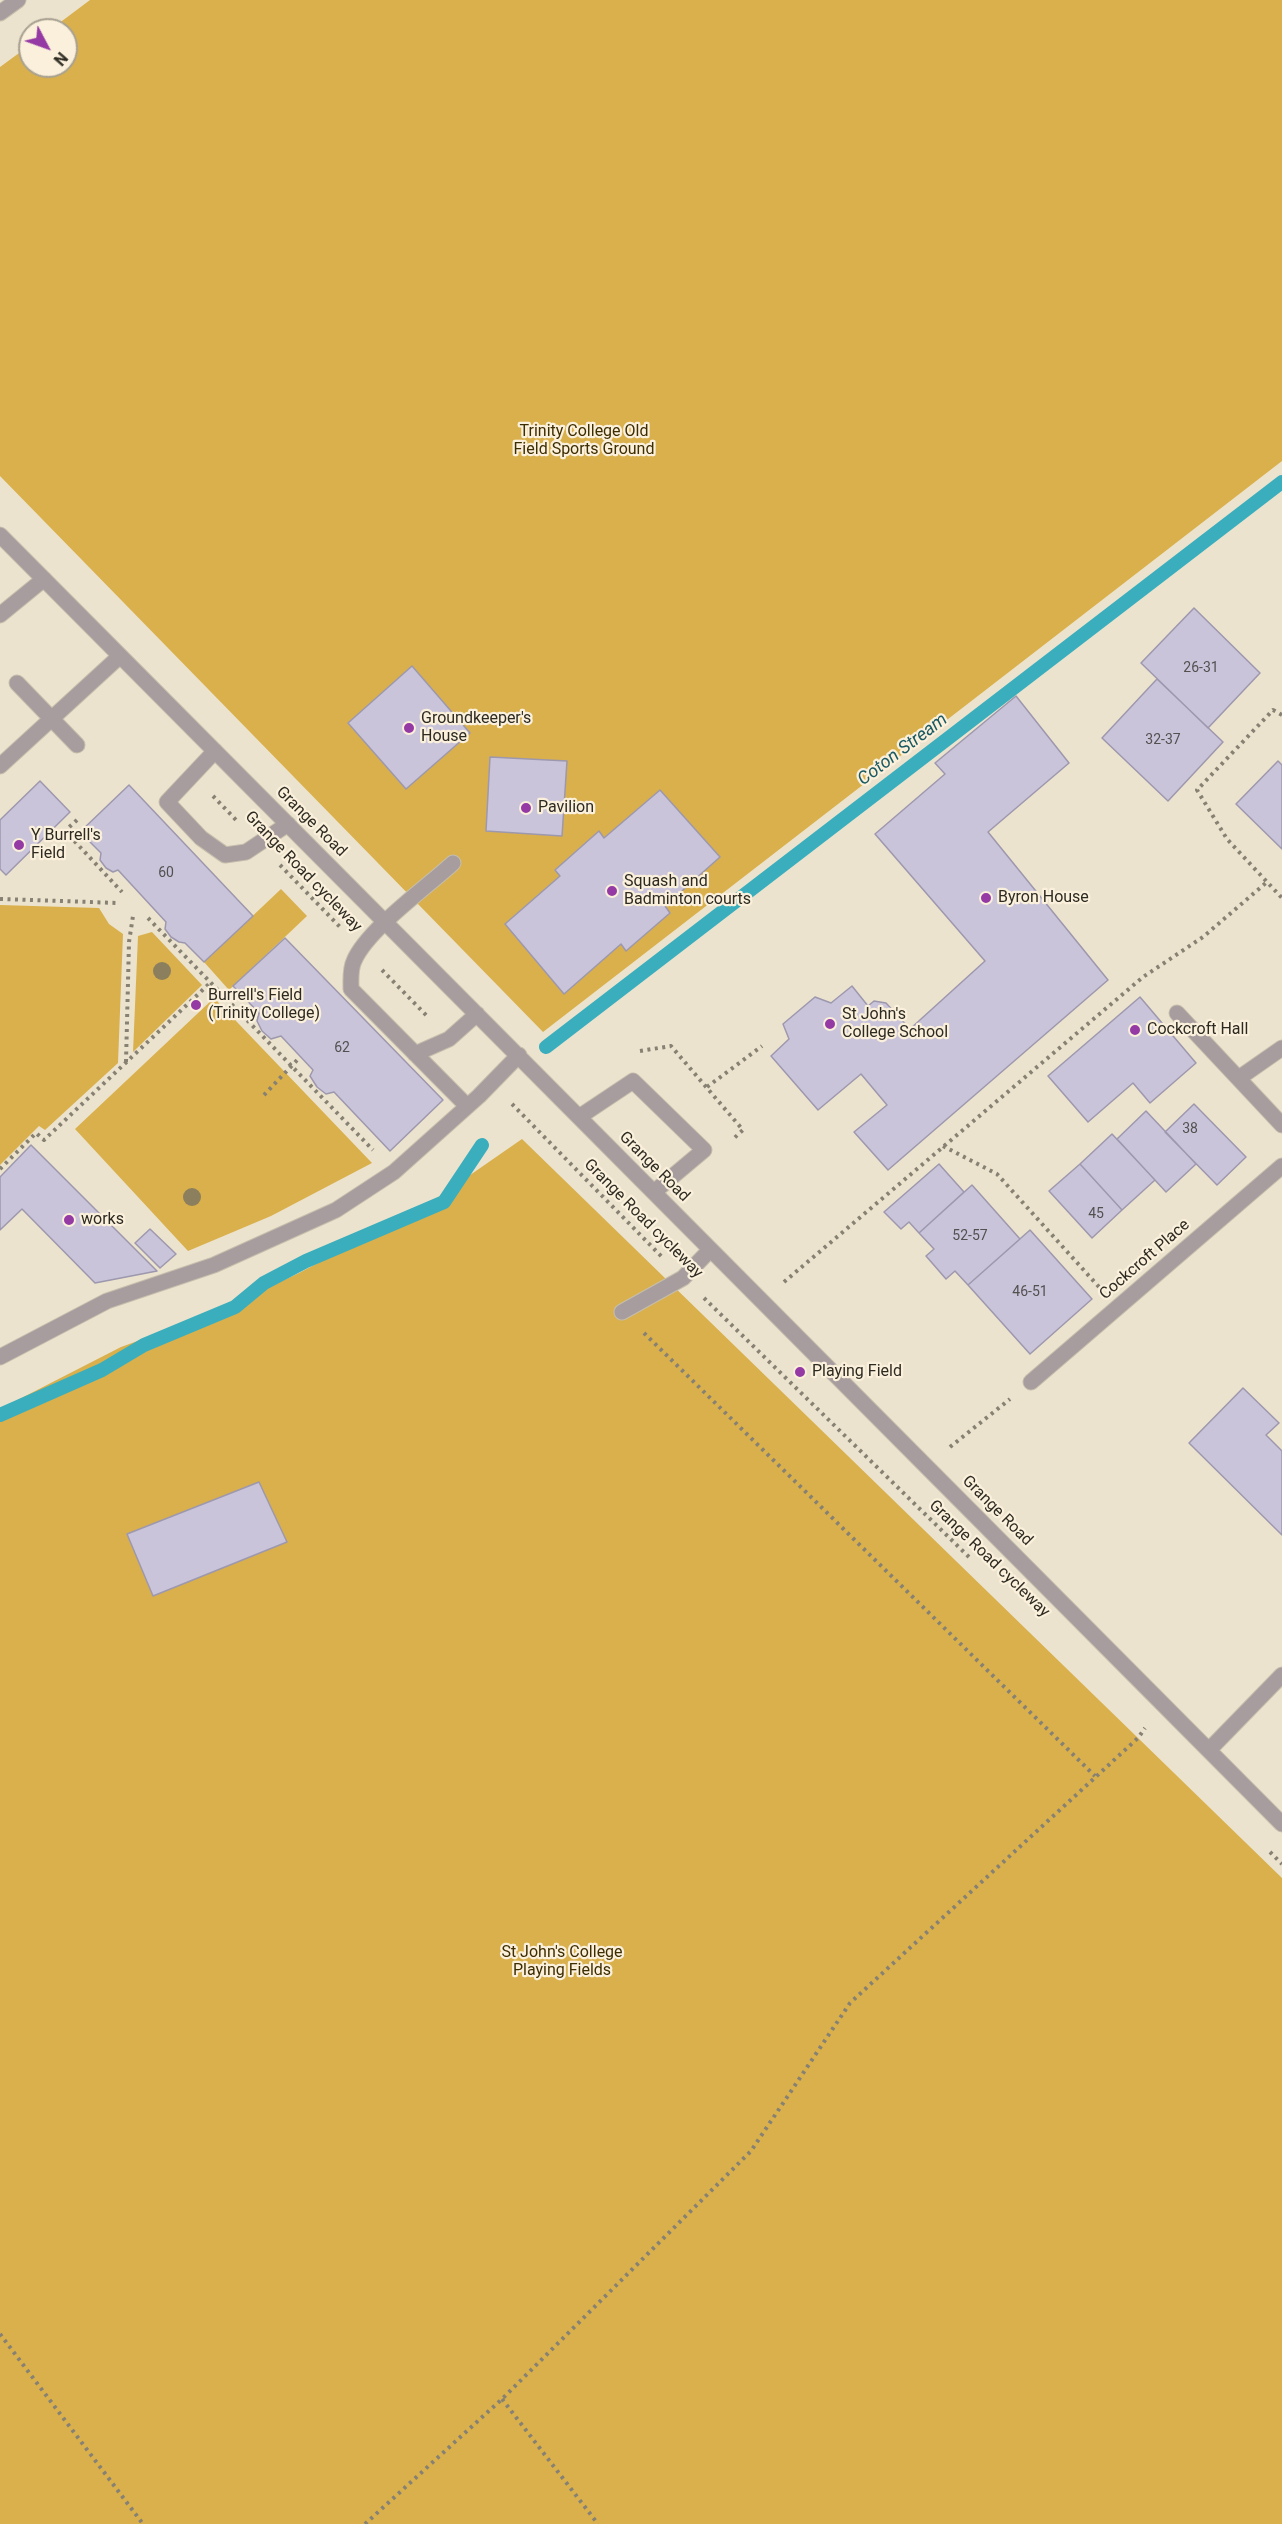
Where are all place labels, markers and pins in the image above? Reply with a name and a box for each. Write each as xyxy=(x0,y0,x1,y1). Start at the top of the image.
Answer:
place label: Groundkeeper's House xyxy=(421,709,531,747)
marker: Groundkeeper's House xyxy=(402,721,416,735)
place label: Pavilion xyxy=(538,798,594,818)
marker: Pavilion xyxy=(519,801,533,815)
place label: Y Burrell's Field xyxy=(31,826,101,864)
marker: Y Burrell's Field xyxy=(12,838,26,852)
place label: Squash and Badminton courts xyxy=(624,872,751,910)
marker: Squash and Badminton courts xyxy=(605,884,619,898)
place label: Byron House xyxy=(998,888,1089,908)
marker: Byron House xyxy=(979,891,993,905)
place label: Burrell's Field (Trinity College) xyxy=(208,986,320,1024)
marker: Burrell's Field (Trinity College) xyxy=(189,998,203,1012)
place label: St John's College School xyxy=(842,1005,948,1043)
marker: St John's College School xyxy=(823,1017,837,1031)
place label: Cockcroft Hall xyxy=(1147,1020,1248,1040)
marker: Cockcroft Hall xyxy=(1128,1023,1142,1037)
place label: works xyxy=(81,1210,124,1230)
marker: works xyxy=(62,1213,76,1227)
place label: Playing Field xyxy=(812,1362,902,1382)
marker: Playing Field xyxy=(793,1365,807,1379)

